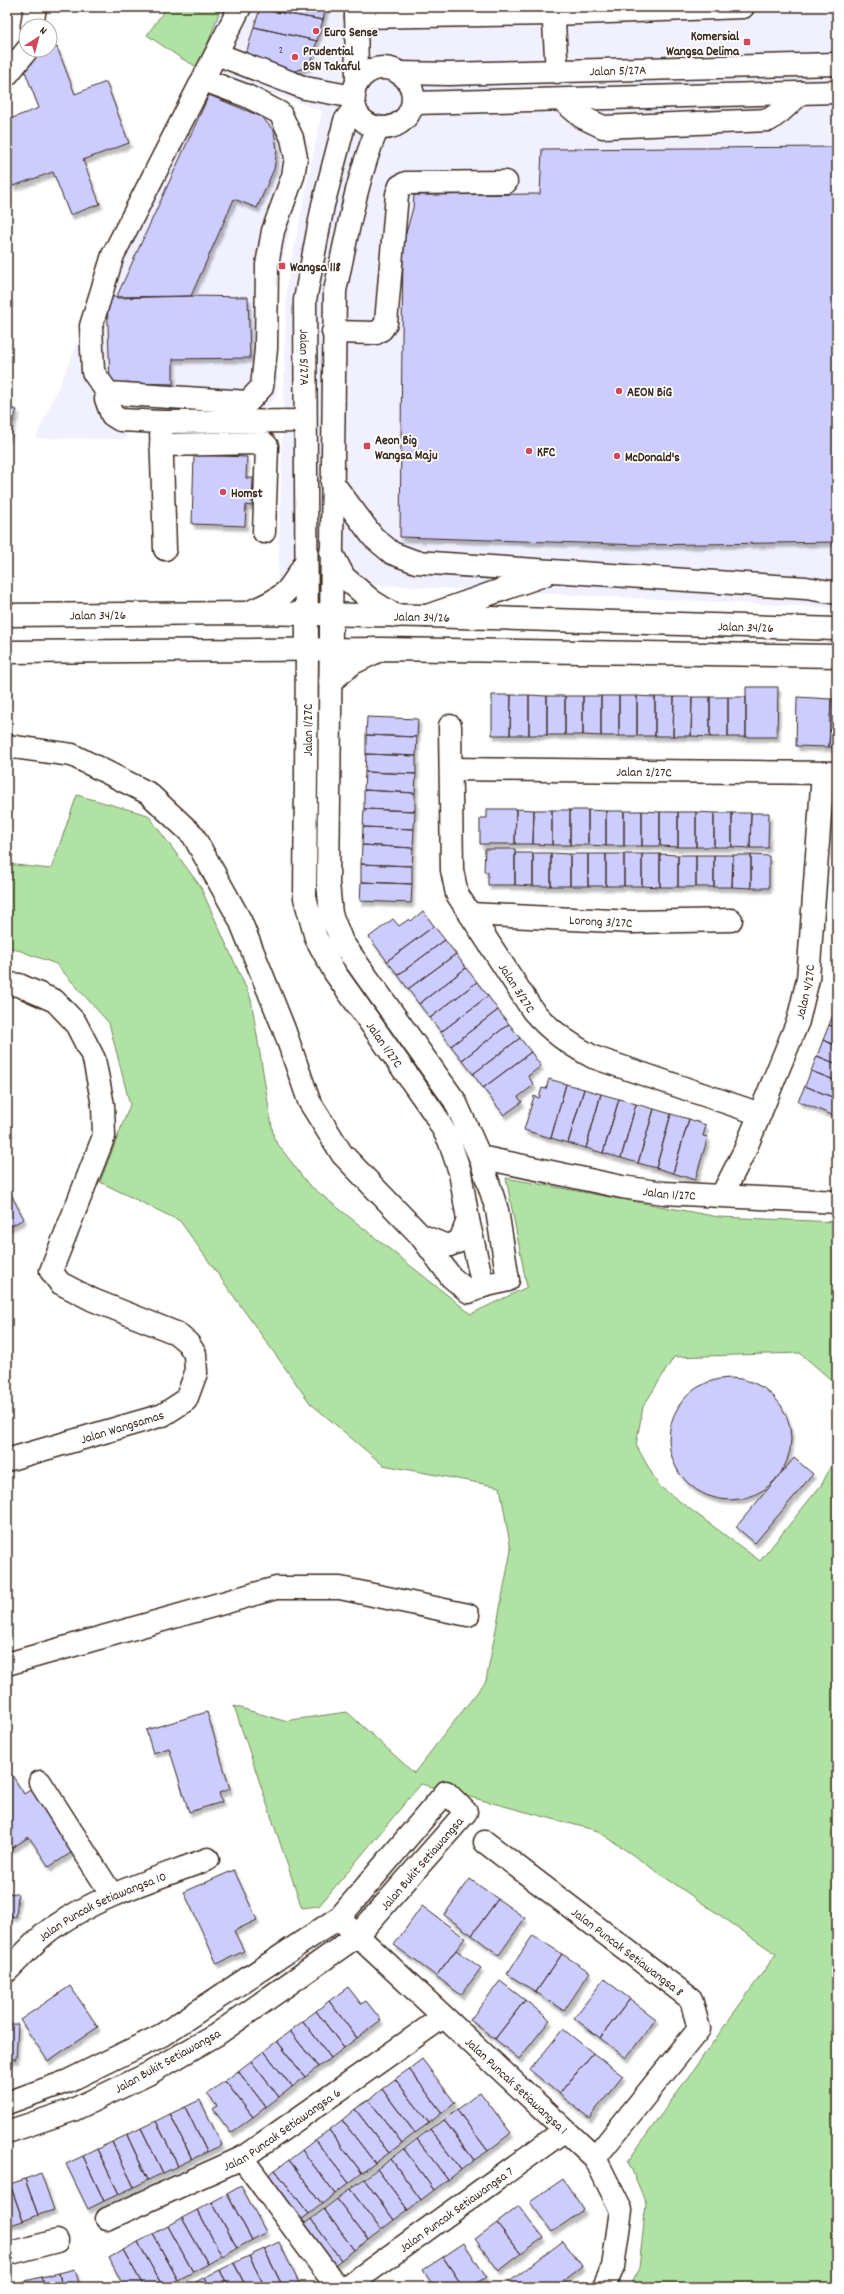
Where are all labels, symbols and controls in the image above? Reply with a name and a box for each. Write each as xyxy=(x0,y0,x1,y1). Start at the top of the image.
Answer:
north arrow xyxy=(18,18,58,58)
text: N xyxy=(36,23,50,40)
place label: Euro Sense xyxy=(324,24,378,43)
marker: Euro Sense xyxy=(311,26,321,36)
place label: Komersial Wangsa Delima xyxy=(666,28,740,62)
marker: Komersial Wangsa Delima xyxy=(742,37,752,47)
house number: 2 xyxy=(279,43,284,59)
place label: Prudential BSN Takaful xyxy=(303,43,361,77)
marker: Prudential BSN Takaful xyxy=(290,52,300,62)
street label: Jalan 5/27A xyxy=(589,62,647,82)
place label: Wangsa 118 xyxy=(290,259,341,278)
marker: Wangsa 118 xyxy=(277,261,287,271)
street label: Jalan 5/27A xyxy=(293,329,312,386)
place label: AEON BiG xyxy=(627,384,672,403)
marker: AEON BiG xyxy=(614,386,624,396)
place label: Aeon Big Wangsa Maju xyxy=(375,432,438,466)
marker: Aeon Big Wangsa Maju xyxy=(362,441,372,451)
place label: KFC xyxy=(537,444,556,463)
marker: KFC xyxy=(524,446,534,456)
place label: McDonald's xyxy=(625,449,680,468)
marker: McDonald's xyxy=(612,451,622,461)
place label: Homst xyxy=(231,485,263,504)
marker: Homst xyxy=(218,487,228,497)
street label: Jalan 34/26 xyxy=(70,607,126,626)
street label: Jalan 34/26 xyxy=(394,608,450,629)
street label: Jalan 34/26 xyxy=(717,618,774,639)
street label: Jalan 1/27C xyxy=(300,703,319,756)
street label: Jalan 2/27C xyxy=(616,764,672,783)
street label: Lorong 3/27C xyxy=(569,912,633,934)
street label: Jalan 3/27C xyxy=(492,960,539,1018)
street label: Jalan 4/27C xyxy=(792,963,821,1021)
street label: Jalan 1/27C xyxy=(360,1018,406,1073)
street label: Jalan 1/27C xyxy=(642,1183,697,1207)
street label: Jalan Wangsamas xyxy=(79,1407,167,1450)
street label: Jalan Bukit Setiawangsa xyxy=(377,1813,470,1916)
street label: Jalan Puncak Setiawangsa 10 xyxy=(35,1868,169,1947)
street label: Jalan Puncak Setiawangsa 8 xyxy=(566,1904,687,2002)
street label: Jalan Bukit Setiawangsa xyxy=(112,2025,226,2099)
street label: Jalan Puncak Setiawangsa 1 xyxy=(460,2034,571,2140)
street label: Jalan Puncak Setiawangsa 6 xyxy=(221,2085,345,2177)
street label: Jalan Puncak Setiawangsa 7 xyxy=(396,2163,518,2258)

